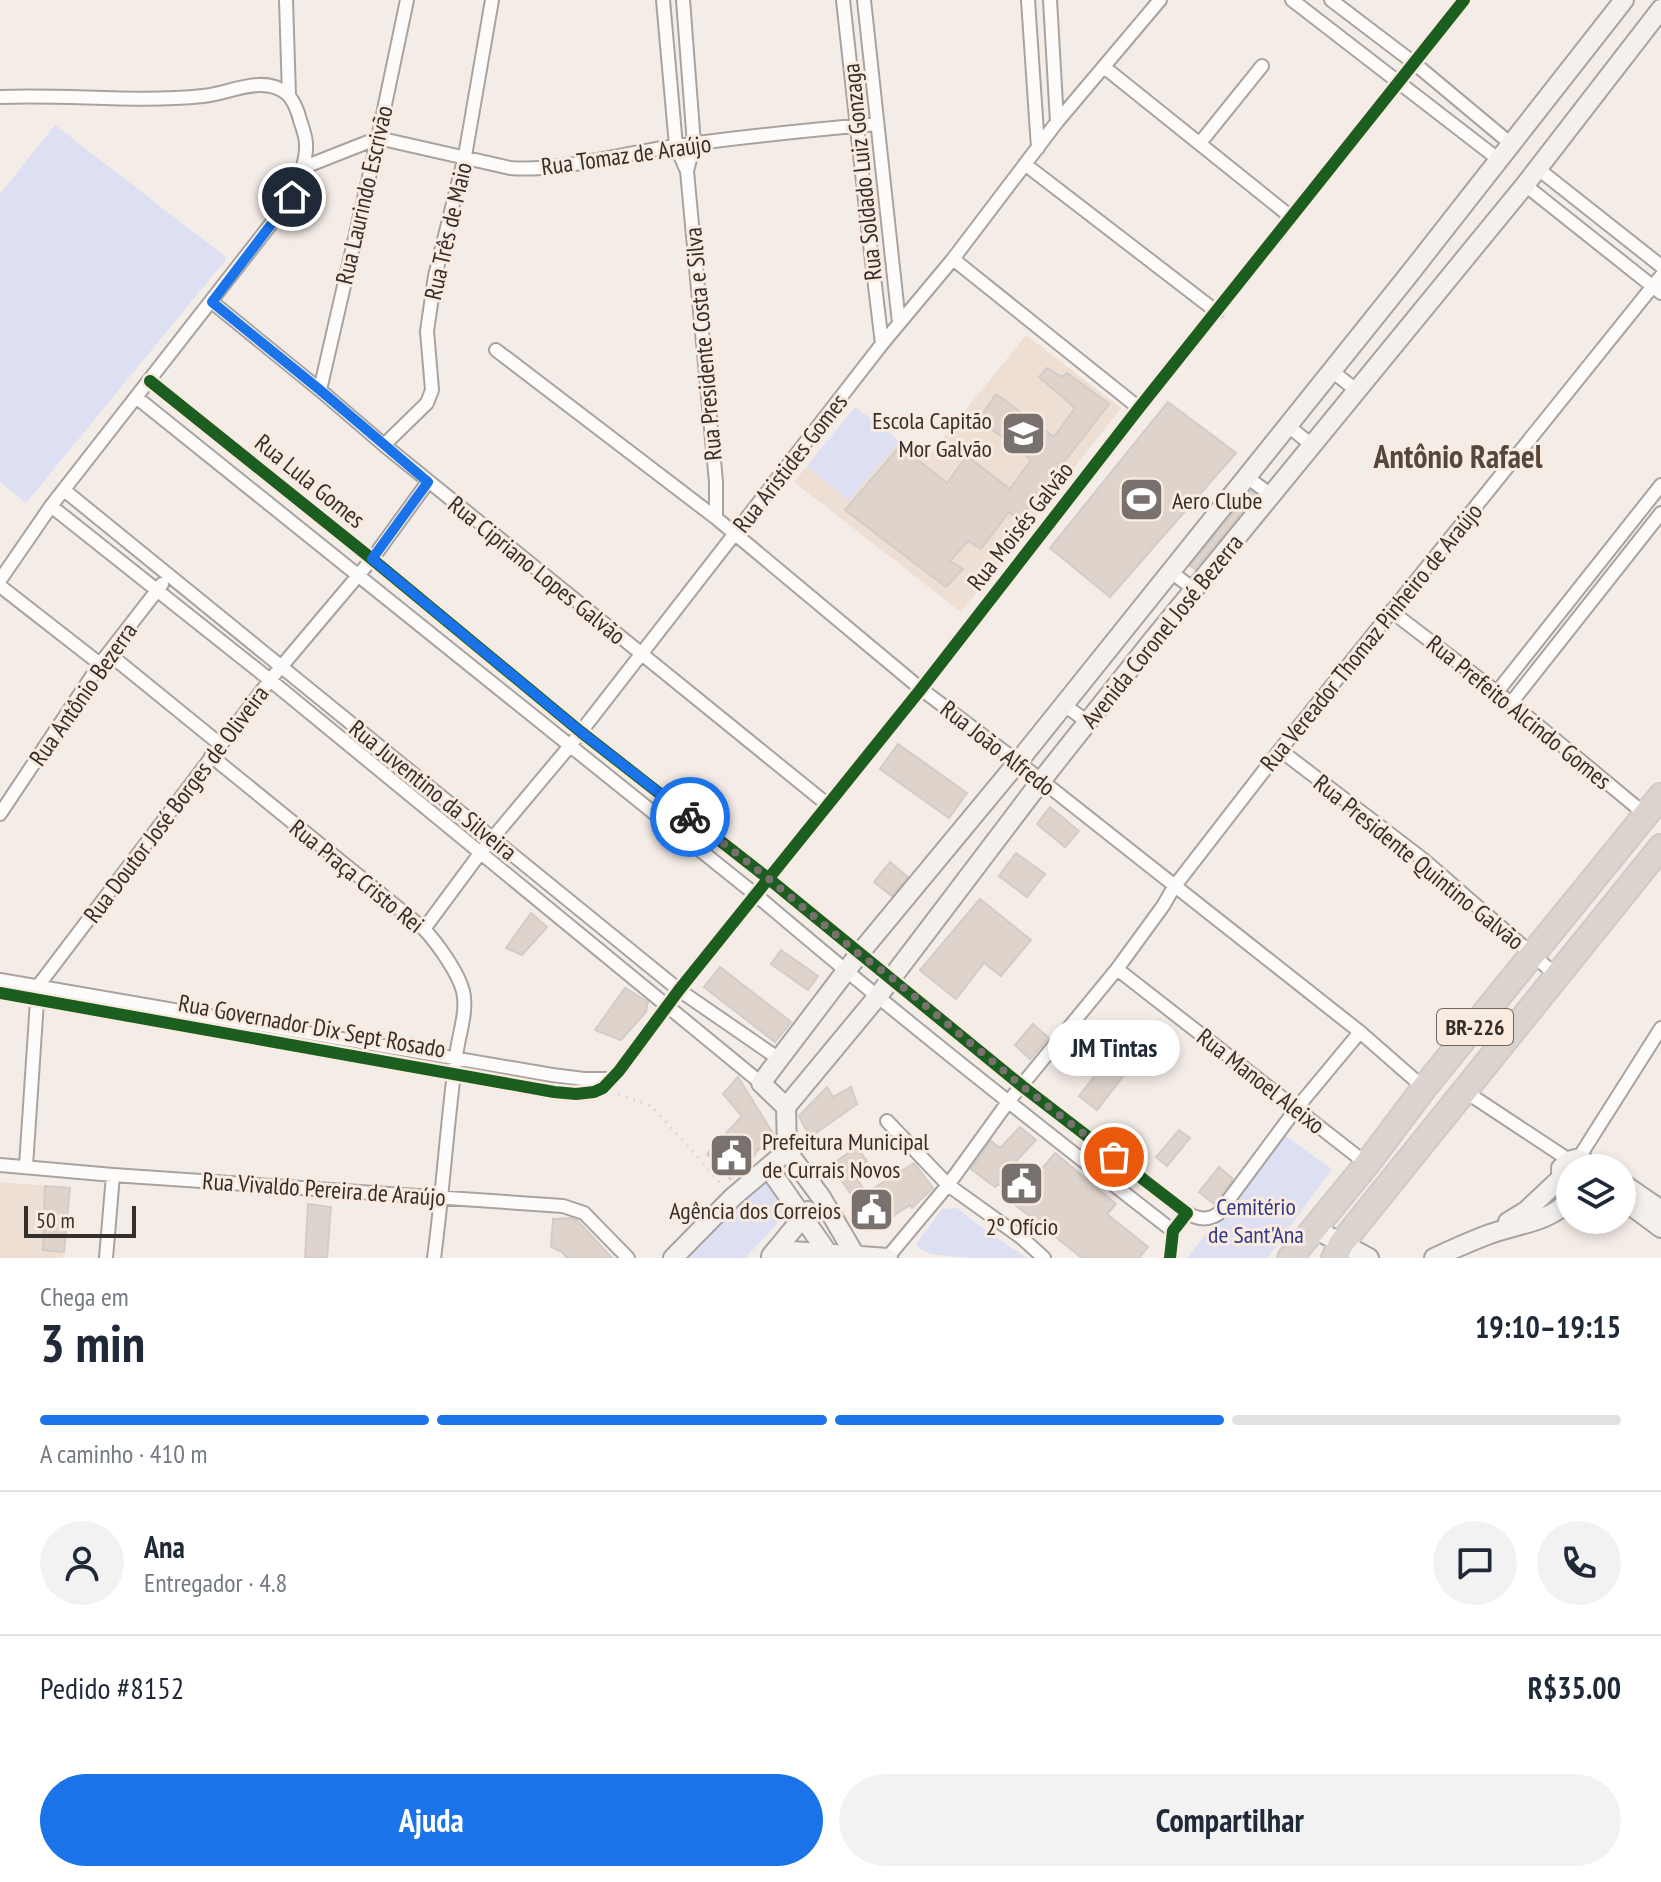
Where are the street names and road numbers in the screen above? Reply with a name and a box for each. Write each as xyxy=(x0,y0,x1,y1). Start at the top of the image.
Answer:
street label: Rua Soldado Luiz Gonzaga xyxy=(835,62,889,282)
street label: Rua Laurindo Escrivão xyxy=(328,103,400,287)
street label: Rua Tomaz de Araújo xyxy=(539,128,713,182)
street label: Rua Três de Maio xyxy=(417,159,479,303)
street label: Rua Presidente Costa e Silva xyxy=(677,226,729,462)
street label: Rua Aristides Gomes xyxy=(726,387,854,539)
street label: Rua Lula Gomes xyxy=(249,427,371,535)
street label: Rua Moisés Galvão xyxy=(960,455,1080,597)
street label: Rua Cipriano Lopes Galvão xyxy=(442,489,632,651)
street label: Rua Vereador Thomaz Pinheiro de Araújo xyxy=(1253,497,1489,777)
street label: Avenida Coronel José Bezerra xyxy=(1074,528,1250,734)
street label: Rua Antônio Bezerra xyxy=(22,616,144,772)
street label: Rua Prefeito Alcindo Gomes xyxy=(1420,628,1618,796)
street label: Rua Doutor José Borges de Oliveira xyxy=(77,679,275,929)
street label: Rua João Alfredo xyxy=(934,693,1062,803)
street label: Rua Juventino da Silveira xyxy=(343,713,523,867)
street label: Rua Presidente Quintino Galvão xyxy=(1307,767,1531,957)
street label: Rua Praça Cristo Rei xyxy=(283,812,431,940)
street label: Rua Governador Dix Sept Rosado xyxy=(176,987,448,1065)
road number: BR-226 xyxy=(1437,1009,1513,1045)
street label: Rua Manoel Aleixo xyxy=(1191,1021,1331,1141)
street label: Rua Vivaldo Pereira de Araújo xyxy=(201,1165,447,1213)

